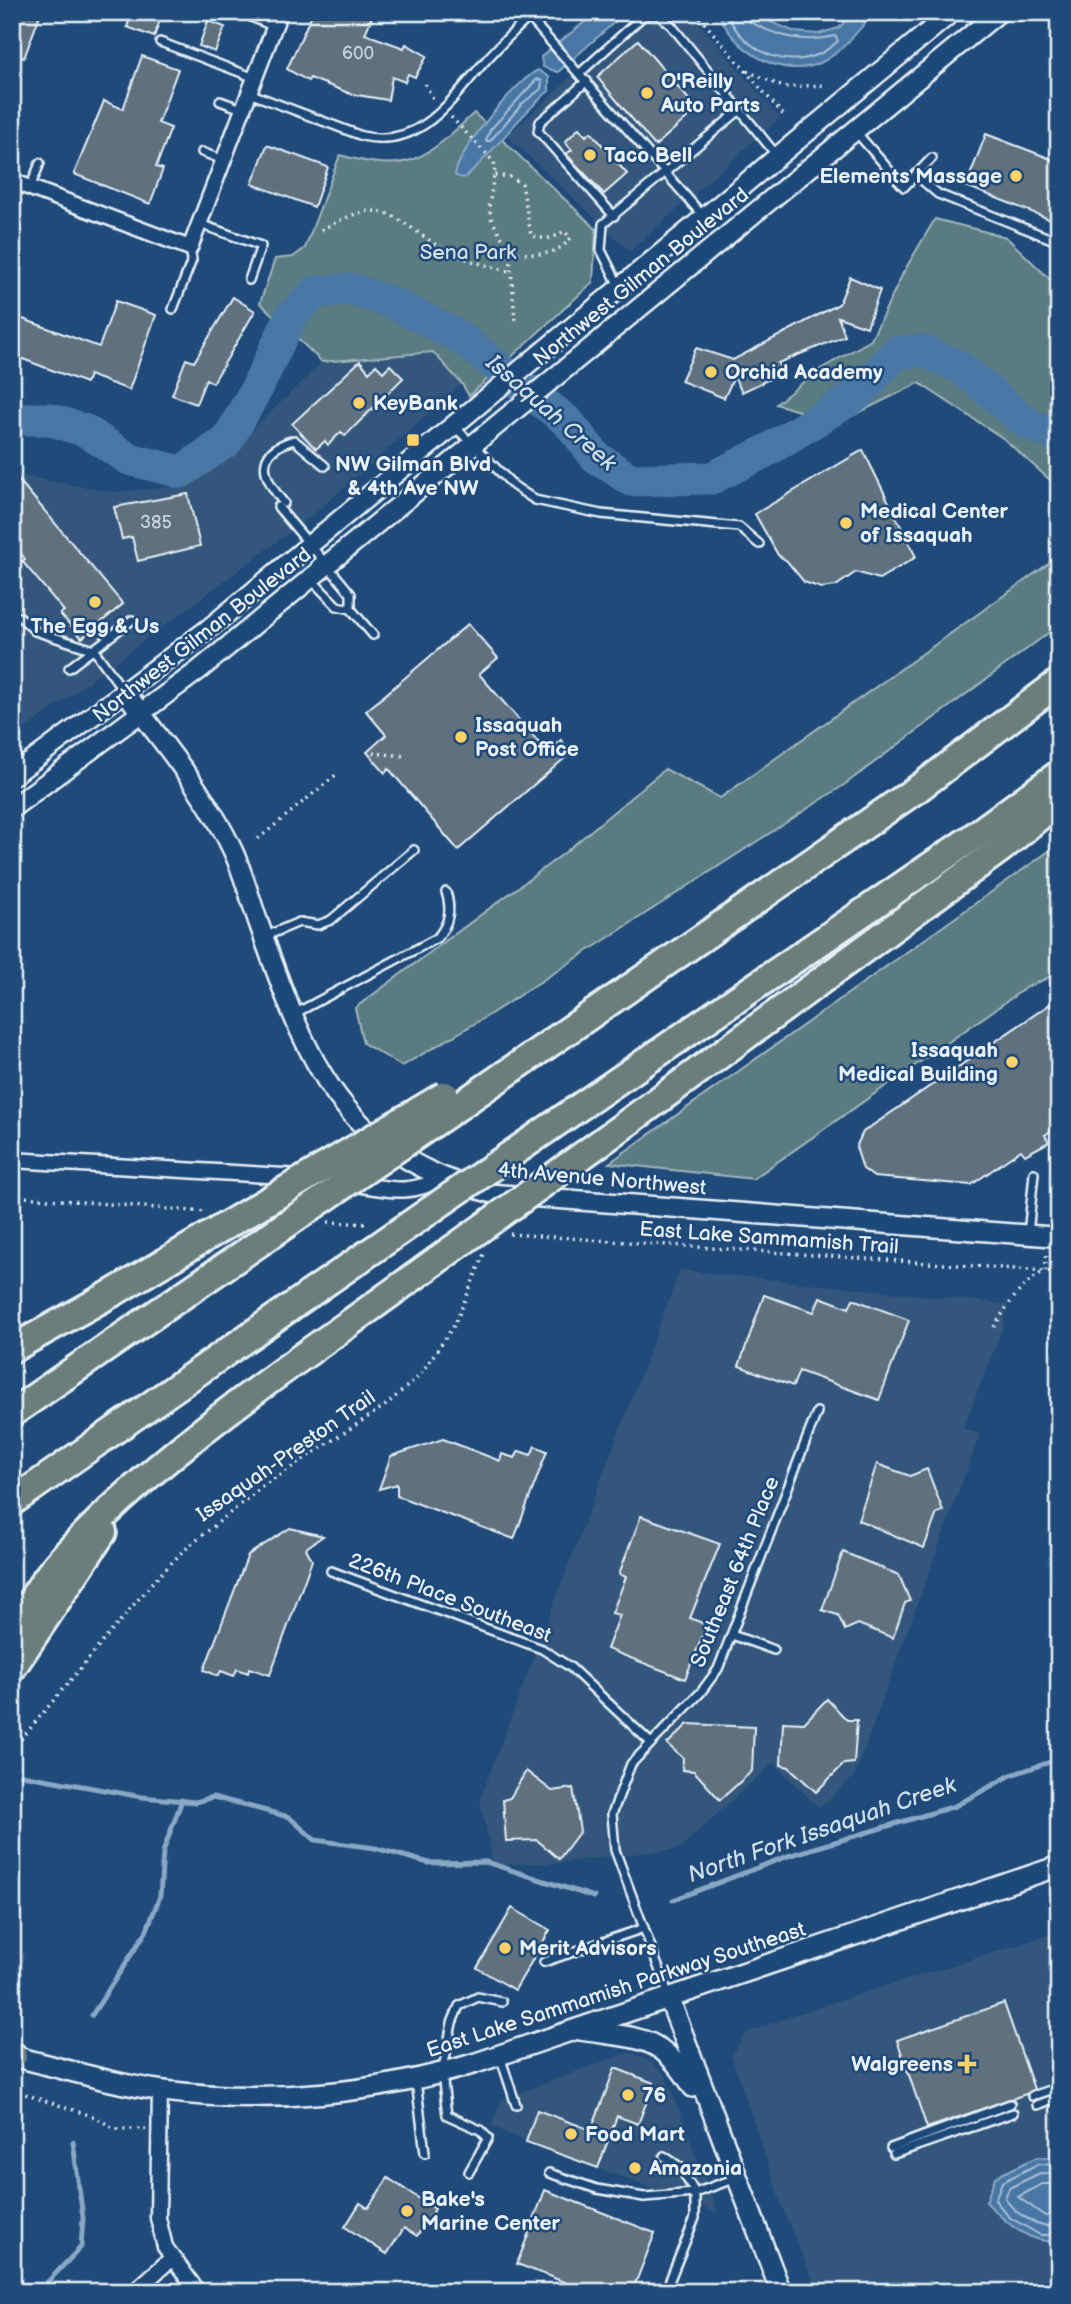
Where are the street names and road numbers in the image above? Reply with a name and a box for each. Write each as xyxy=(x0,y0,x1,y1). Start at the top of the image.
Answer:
street label: Northwest Gilman Boulevard xyxy=(528,182,754,372)
street label: Northwest Gilman Boulevard xyxy=(88,542,316,728)
street label: 4th Avenue Northwest xyxy=(497,1157,708,1201)
street label: East Lake Sammamish Trail xyxy=(638,1216,900,1260)
street label: Issaquah-Preston Trail xyxy=(192,1385,380,1527)
street label: Southeast 64th Place xyxy=(685,1473,785,1671)
street label: 226th Place Southeast xyxy=(345,1548,555,1648)
street label: East Lake Sammamish Parkway Southeast xyxy=(423,1917,809,2063)

